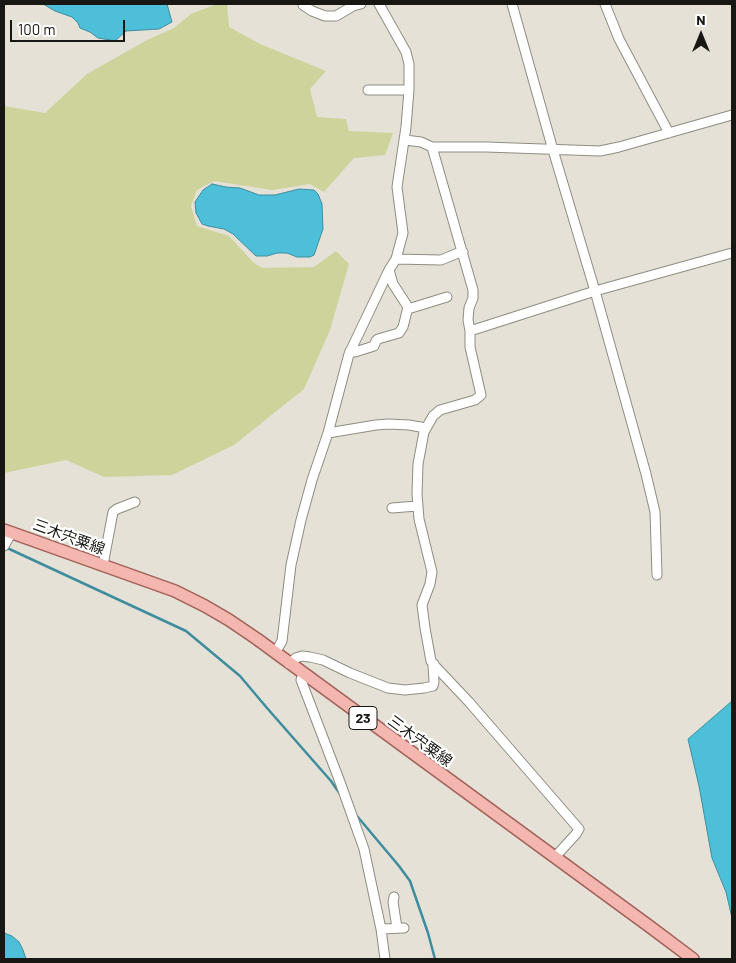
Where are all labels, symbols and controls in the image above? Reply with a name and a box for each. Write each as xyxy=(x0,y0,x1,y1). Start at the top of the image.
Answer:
scale bar xyxy=(12,10,128,42)
north arrow xyxy=(676,10,726,60)
text: N xyxy=(696,11,706,28)
text: 100 m xyxy=(18,20,56,38)
street label: 三木宍粟線 xyxy=(31,516,107,558)
road number: 23 xyxy=(349,706,377,730)
street label: 三木宍粟線 xyxy=(384,712,456,770)

